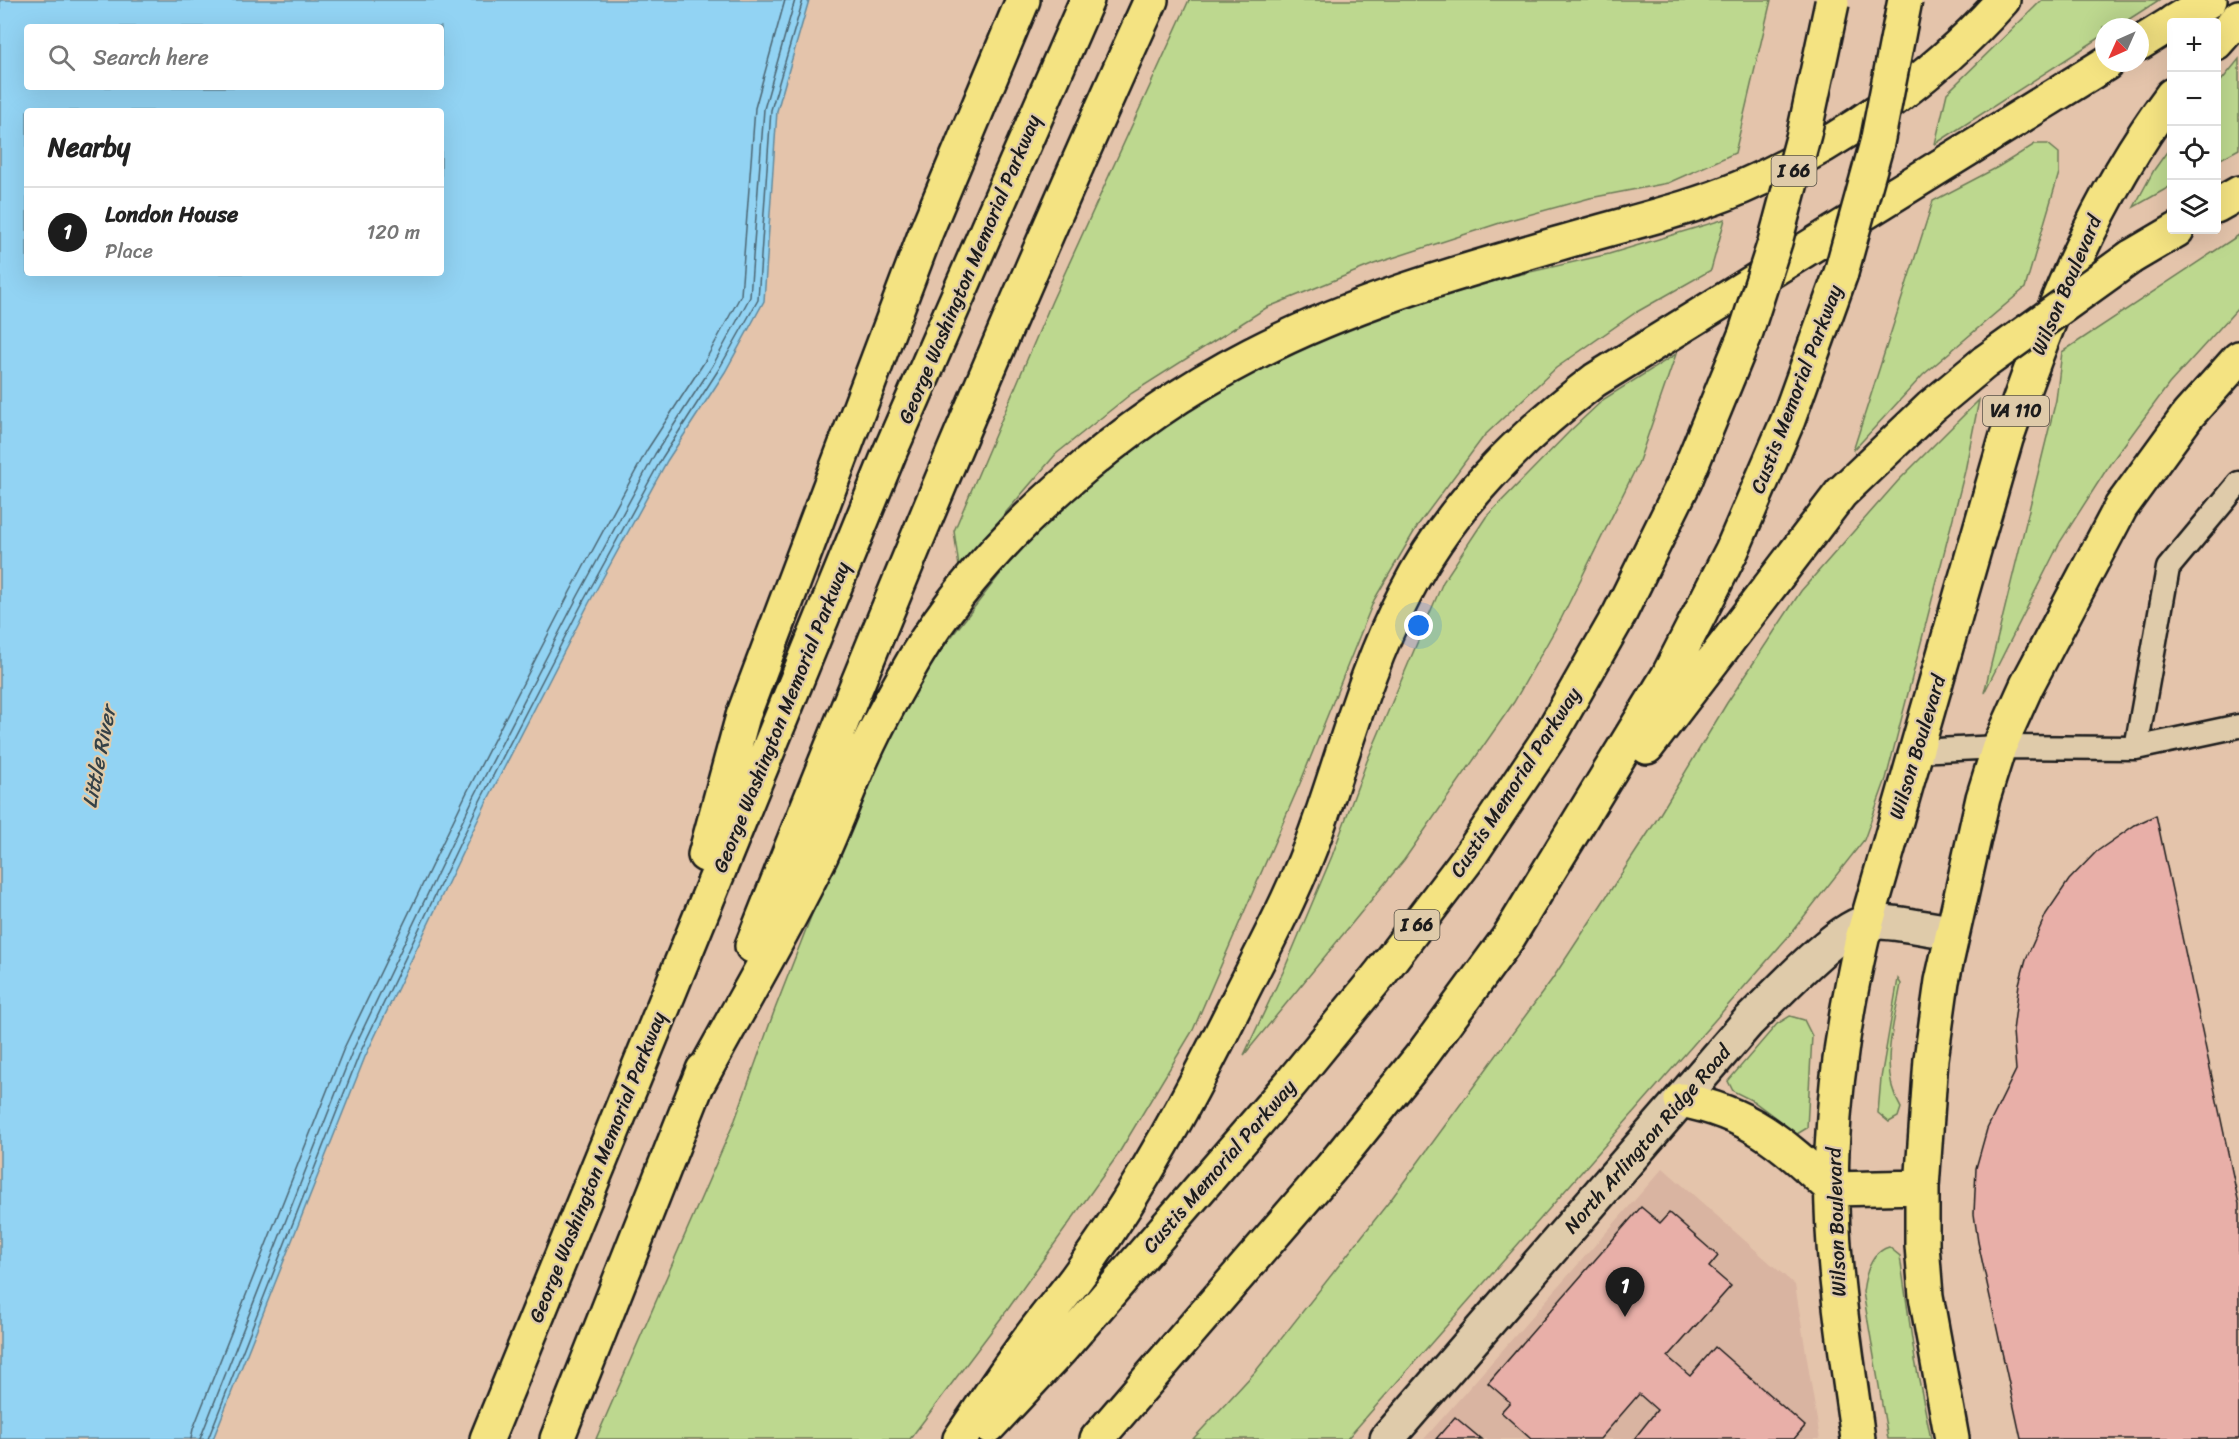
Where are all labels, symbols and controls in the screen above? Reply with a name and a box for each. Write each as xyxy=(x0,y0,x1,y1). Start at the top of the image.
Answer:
north arrow xyxy=(2095,18,2149,72)
map controls xyxy=(2167,18,2221,234)
button: + xyxy=(2167,18,2221,72)
search box xyxy=(24,24,444,90)
text: Search here xyxy=(93,38,209,77)
icon: search xyxy=(45,41,78,74)
button: − xyxy=(2167,72,2221,126)
street label: George Washington Memorial Parkway xyxy=(888,108,1051,429)
text: Nearby xyxy=(48,124,130,170)
button: locate xyxy=(2167,126,2221,180)
road number: I 66 xyxy=(1772,156,1816,186)
button: layers xyxy=(2167,180,2221,234)
text: London House xyxy=(105,195,238,234)
street label: Wilson Boulevard xyxy=(2021,208,2112,361)
text: 1 xyxy=(63,215,72,250)
text: 120 m xyxy=(367,215,420,250)
text: Place xyxy=(105,234,153,269)
street label: Custis Memorial Parkway xyxy=(1740,279,1853,499)
road number: VA 110 xyxy=(1983,396,2049,426)
street label: George Washington Memorial Parkway xyxy=(703,556,860,878)
your location xyxy=(1404,611,1433,640)
street label: Wilson Boulevard xyxy=(1879,669,1956,824)
street label: Custis Memorial Parkway xyxy=(1440,679,1591,885)
water label: Little River xyxy=(71,700,128,811)
road number: I 66 xyxy=(1394,910,1440,940)
street label: George Washington Memorial Parkway xyxy=(519,1006,676,1328)
street label: North Arlington Ridge Road xyxy=(1555,1036,1741,1242)
street label: Custis Memorial Parkway xyxy=(1134,1071,1306,1261)
street label: Wilson Boulevard xyxy=(1816,1145,1857,1297)
pin: 1 xyxy=(1606,1268,1644,1317)

